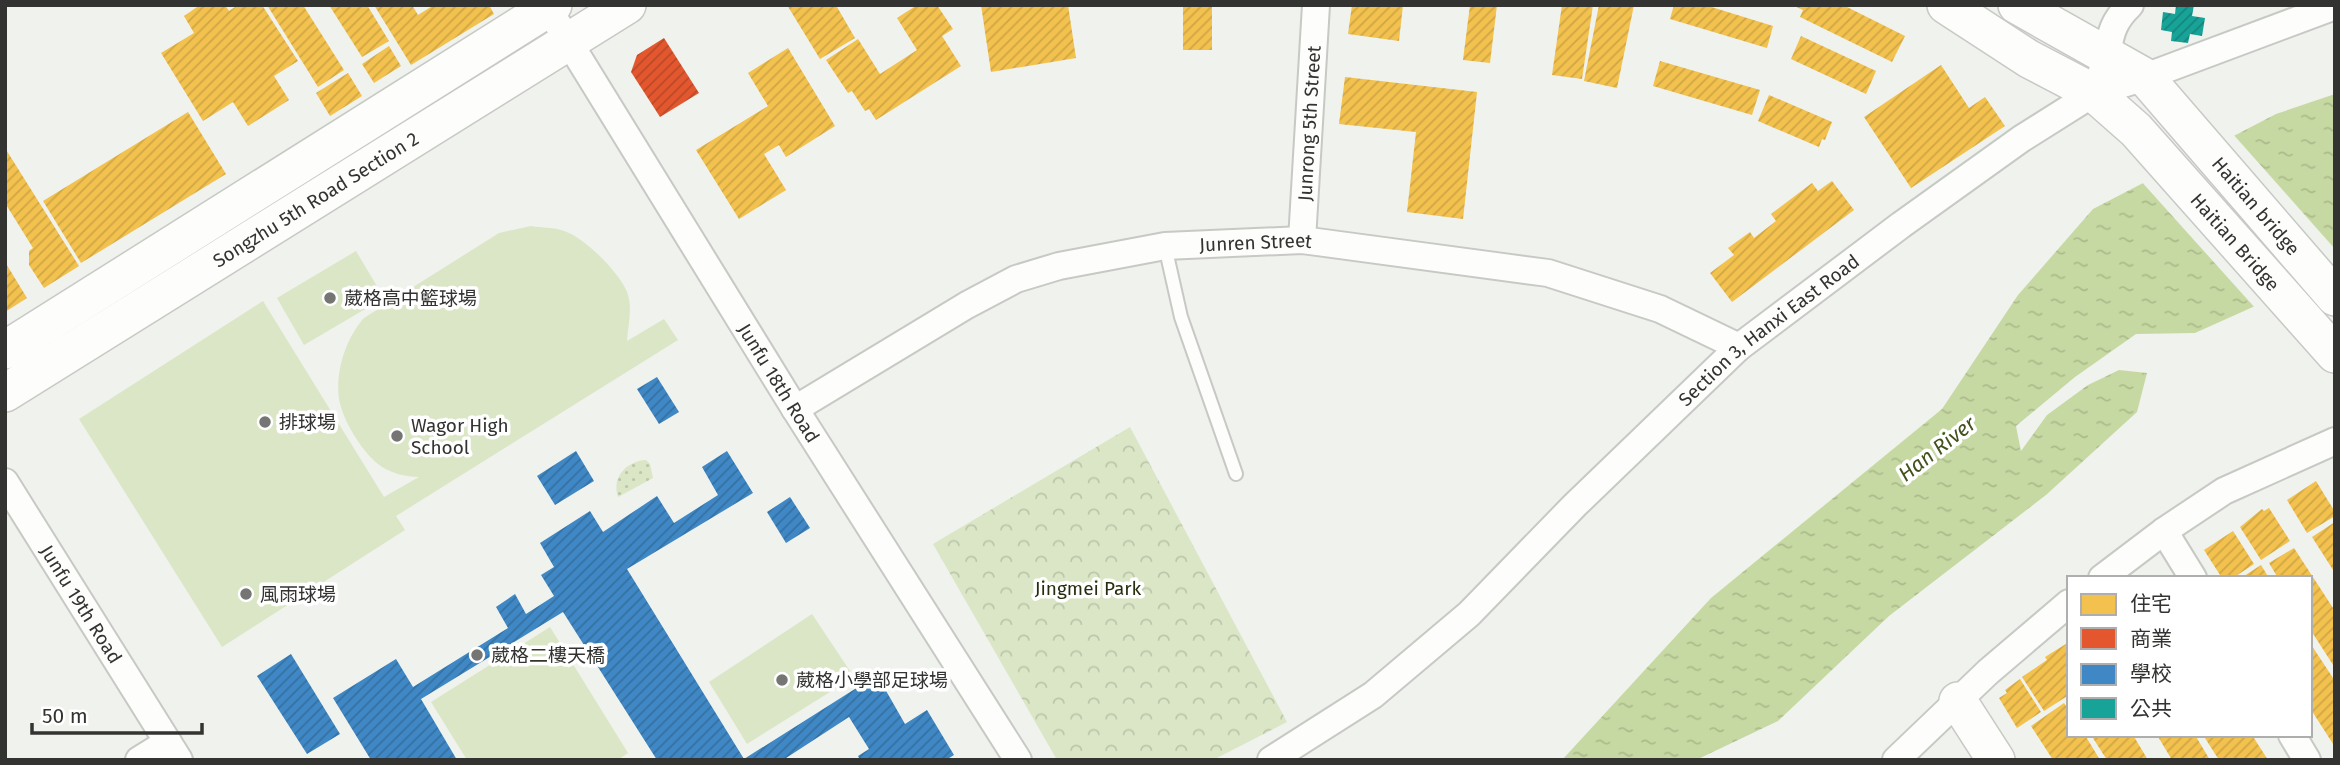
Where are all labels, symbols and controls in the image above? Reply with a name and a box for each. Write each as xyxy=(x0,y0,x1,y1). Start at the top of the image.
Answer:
street label: Junrong 5th Street xyxy=(1293,45,1325,202)
street label: Songzhu 5th Road Section 2 xyxy=(208,127,423,272)
street label: Haitian bridge xyxy=(2207,152,2305,260)
street label: Haitian Bridge xyxy=(2186,188,2285,295)
street label: Junren Street xyxy=(1199,228,1314,256)
street label: Section 3, Hanxi East Road xyxy=(1673,249,1864,411)
place label: 葳格高中籃球場 xyxy=(344,287,477,310)
marker: 葳格高中籃球場 xyxy=(322,290,338,306)
street label: Junfu 18th Road xyxy=(733,319,825,447)
water label: Han River xyxy=(1893,410,1982,487)
place label: 排球場 xyxy=(279,411,336,434)
marker: 排球場 xyxy=(257,414,273,430)
place label: Wagor High School xyxy=(411,414,509,459)
marker: Wagor High School xyxy=(389,428,405,444)
street label: Junfu 19th Road xyxy=(36,540,127,668)
legend xyxy=(2067,576,2312,737)
park label: Jingmei Park xyxy=(1035,577,1142,600)
place label: 風雨球場 xyxy=(260,583,336,606)
marker: 風雨球場 xyxy=(238,586,254,602)
text: 住宅 xyxy=(2130,591,2172,617)
text: 商業 xyxy=(2130,626,2172,652)
place label: 葳格二樓天橋 xyxy=(491,644,605,667)
marker: 葳格二樓天橋 xyxy=(469,647,485,663)
text: 學校 xyxy=(2130,661,2172,687)
place label: 葳格小學部足球場 xyxy=(796,669,948,692)
marker: 葳格小學部足球場 xyxy=(774,672,790,688)
scale bar xyxy=(32,692,201,736)
text: 公共 xyxy=(2130,696,2172,722)
text: 50 m xyxy=(42,703,88,729)

